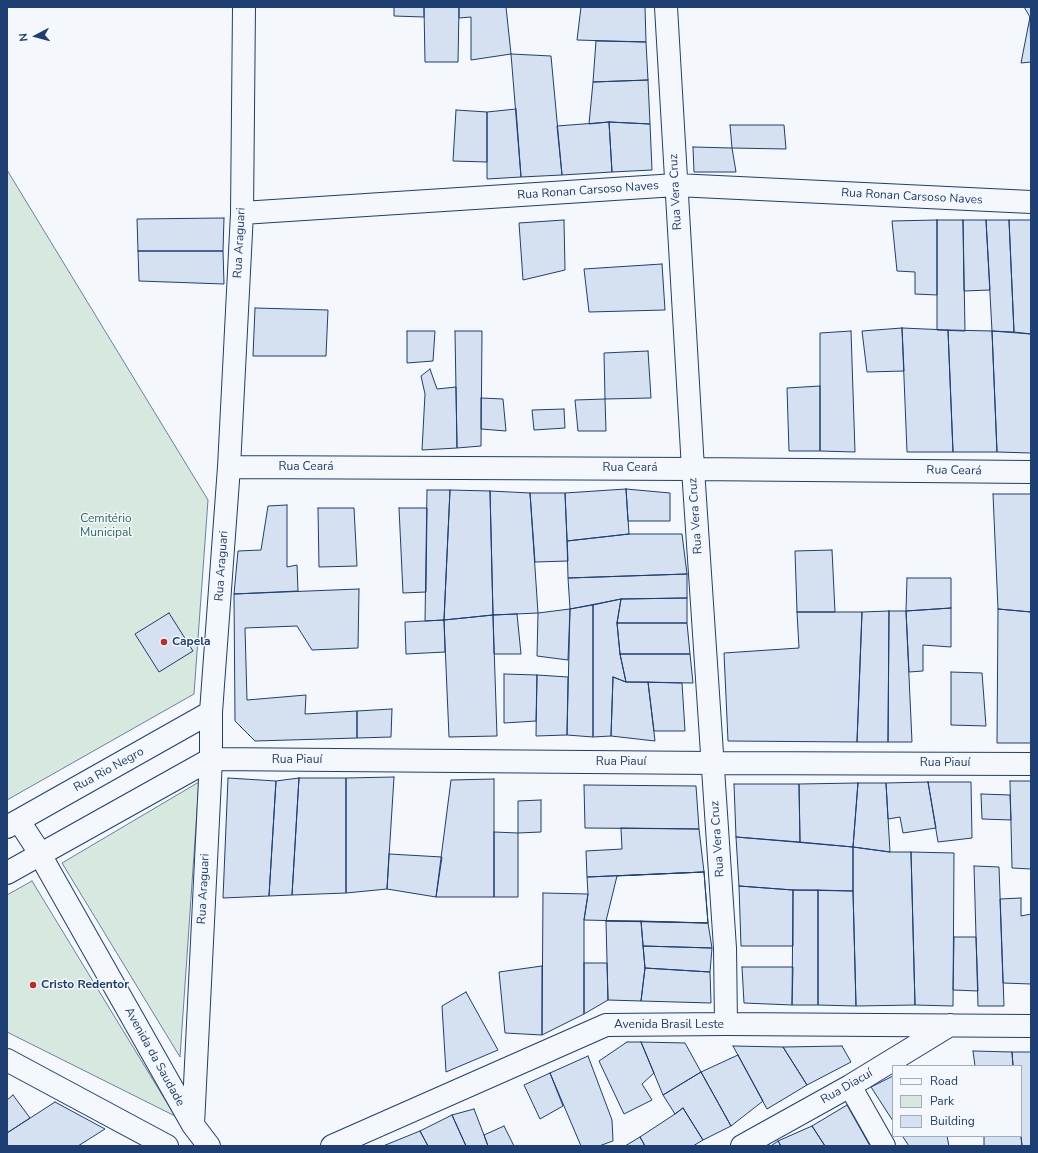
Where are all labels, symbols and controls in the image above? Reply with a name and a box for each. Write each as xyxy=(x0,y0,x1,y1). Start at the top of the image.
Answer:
north arrow xyxy=(16,16,56,56)
text: N xyxy=(16,32,31,42)
street label: Rua Vera Cruz xyxy=(667,153,685,231)
street label: Rua Ronan Carsoso Naves xyxy=(517,179,659,203)
street label: Rua Ronan Carsoso Naves xyxy=(841,186,983,208)
street label: Rua Araguari xyxy=(231,207,249,279)
street label: Rua Ceará xyxy=(278,460,334,474)
street label: Rua Ceará xyxy=(602,461,658,475)
street label: Rua Ceará xyxy=(926,463,982,479)
street label: Rua Vera Cruz xyxy=(686,477,706,555)
park label: Cemitério Municipal xyxy=(80,512,132,540)
street label: Rua Araguari xyxy=(212,530,232,602)
place label: Capela xyxy=(172,635,211,649)
marker: Capela xyxy=(159,637,169,647)
street label: Rua Rio Negro xyxy=(71,745,147,795)
street label: Rua Piauí xyxy=(272,753,322,767)
street label: Rua Piauí xyxy=(596,755,646,769)
street label: Rua Piauí xyxy=(920,756,970,770)
street label: Rua Vera Cruz xyxy=(708,800,728,878)
street label: Rua Araguari xyxy=(195,853,213,925)
place label: Cristo Redentor xyxy=(41,978,129,992)
marker: Cristo Redentor xyxy=(28,980,38,990)
street label: Avenida da Saudade xyxy=(121,1005,187,1109)
street label: Avenida Brasil Leste xyxy=(614,1018,724,1032)
legend xyxy=(892,1065,1022,1137)
street label: Rua Diacuí xyxy=(819,1066,875,1108)
text: Road xyxy=(930,1073,958,1089)
text: Park xyxy=(930,1093,954,1109)
text: Building xyxy=(930,1113,975,1129)

